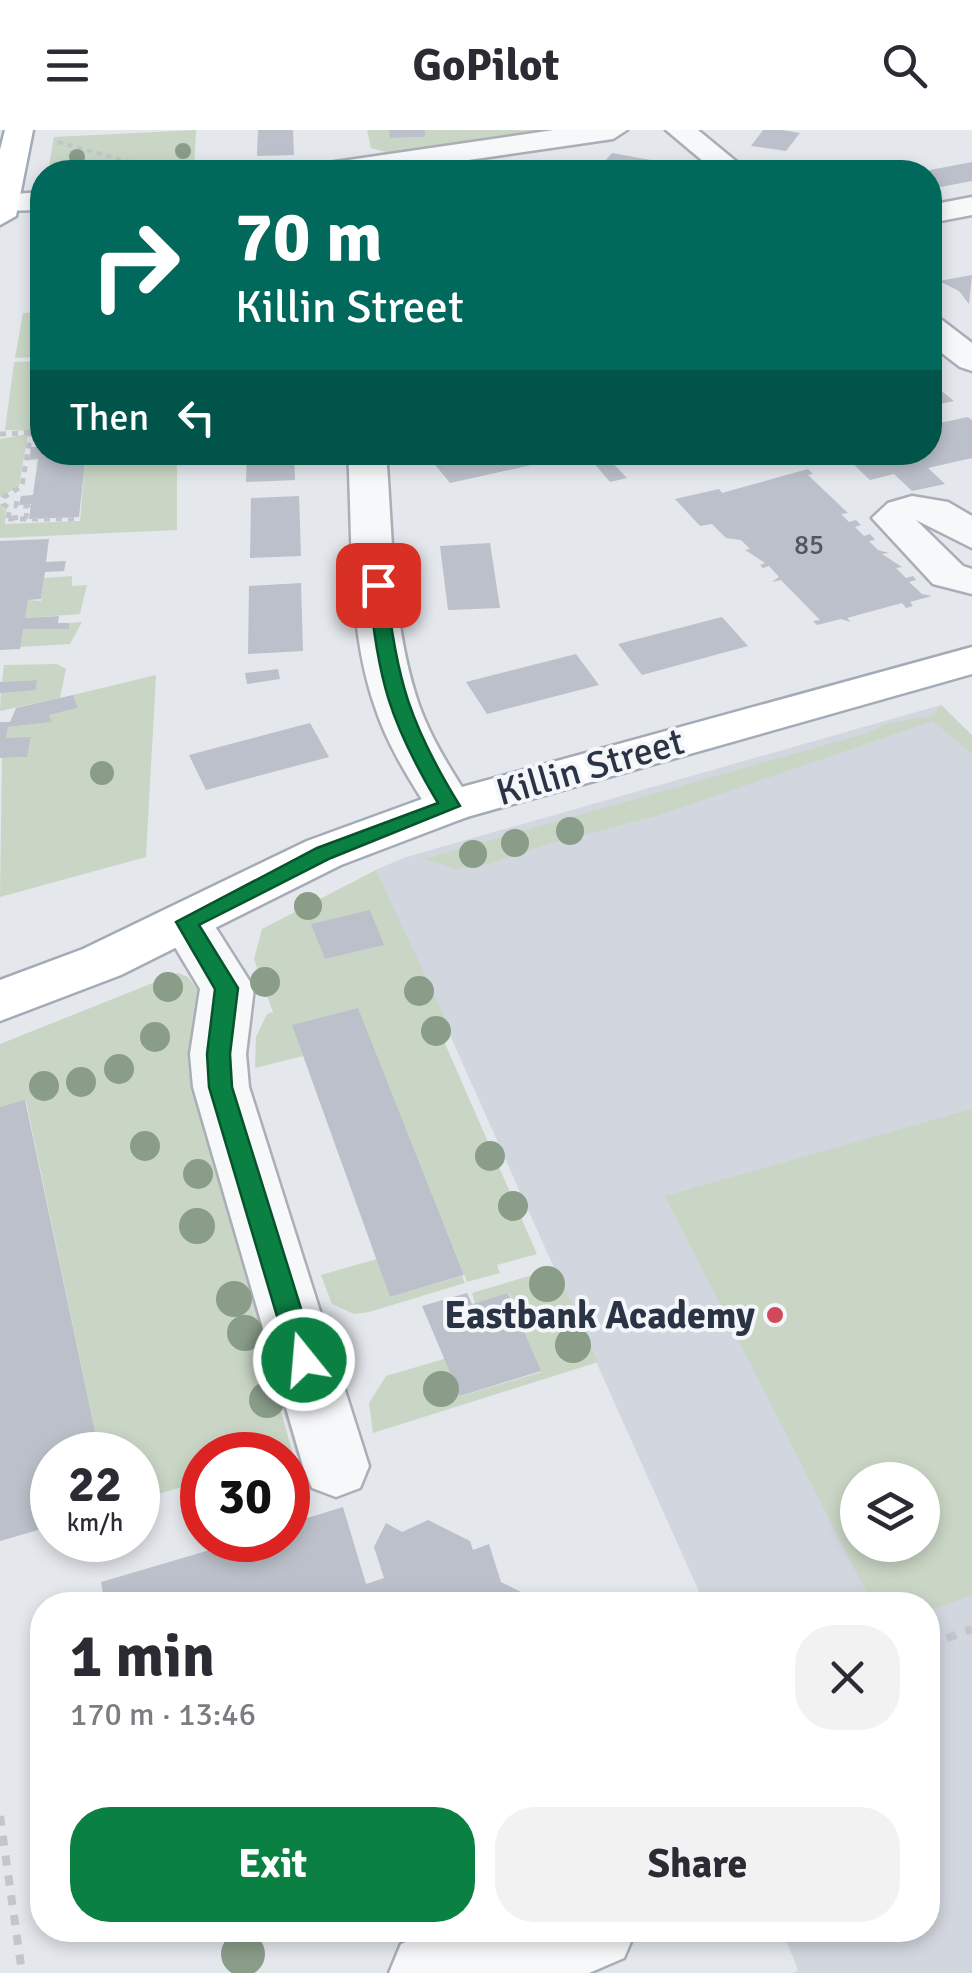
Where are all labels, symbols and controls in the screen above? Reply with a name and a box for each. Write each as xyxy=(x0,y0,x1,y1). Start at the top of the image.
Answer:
icon: menu xyxy=(40,38,95,93)
text: GoPilot xyxy=(413,38,559,93)
icon: search xyxy=(877,38,932,93)
text: 70 m xyxy=(235,194,383,280)
icon: right xyxy=(70,200,200,330)
text: Killin Street xyxy=(235,280,464,335)
icon: left xyxy=(169,390,224,445)
text: Then xyxy=(70,394,149,441)
house number: 85 xyxy=(794,528,824,562)
pin xyxy=(336,543,421,628)
icon: arrive xyxy=(351,558,406,613)
street label: Killin Street xyxy=(491,718,689,816)
place label: Eastbank Academy xyxy=(444,1292,755,1339)
marker: Eastbank Academy xyxy=(764,1304,786,1326)
position arrow xyxy=(252,1308,356,1412)
speed limit sign: 30 xyxy=(180,1432,310,1562)
text: 22 xyxy=(68,1454,122,1516)
map controls xyxy=(840,1462,940,1562)
button: layers xyxy=(840,1462,940,1562)
text: km/h xyxy=(67,1507,123,1538)
text: 1 min xyxy=(70,1620,215,1694)
button: close xyxy=(795,1625,900,1730)
text: 170 m · 13:46 xyxy=(70,1695,256,1734)
button: Exit xyxy=(70,1807,475,1922)
button: Share xyxy=(495,1807,900,1922)

